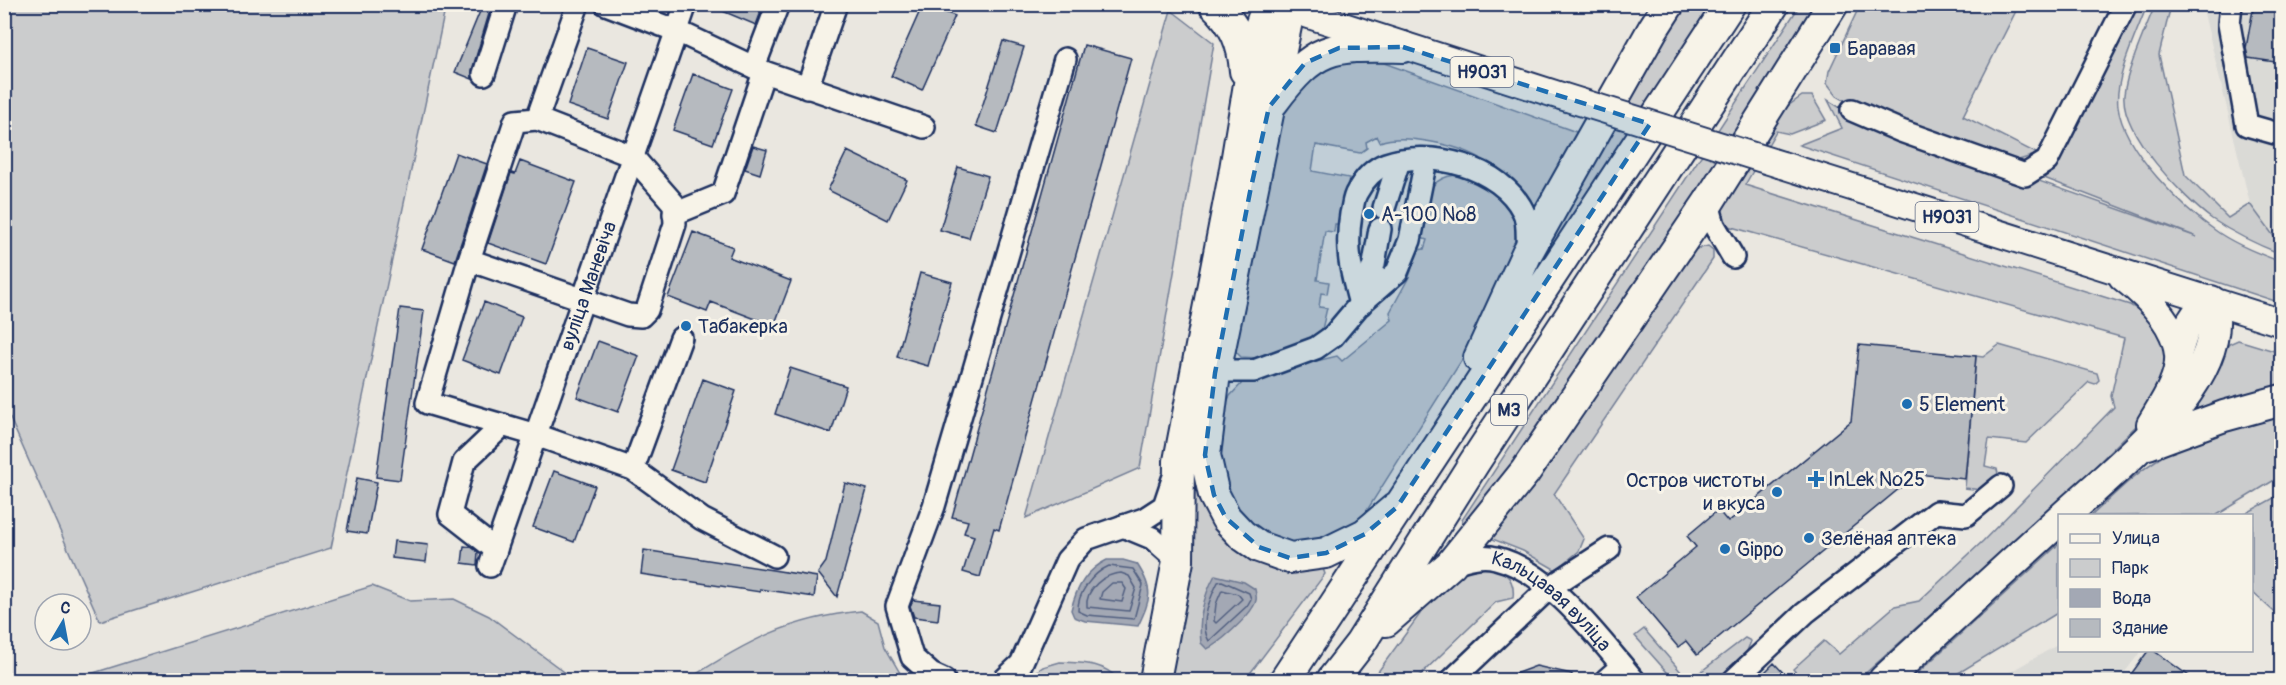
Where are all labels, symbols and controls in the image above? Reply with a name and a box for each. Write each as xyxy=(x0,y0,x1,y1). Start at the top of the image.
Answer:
place label: Баравая xyxy=(1847,36,1916,61)
marker: Баравая xyxy=(1828,41,1842,55)
road number: Н9031 xyxy=(1450,57,1514,87)
place label: A-100 №8 xyxy=(1381,202,1476,227)
road number: Н9031 xyxy=(1916,202,1978,232)
marker: A-100 №8 xyxy=(1362,207,1376,221)
street label: вуліца Маневіча xyxy=(554,218,622,353)
place label: Табакерка xyxy=(698,314,788,339)
marker: Табакерка xyxy=(679,319,693,333)
place label: 5 Element xyxy=(1919,392,2006,417)
road number: М3 xyxy=(1491,395,1527,425)
marker: 5 Element xyxy=(1900,397,1914,411)
place label: InLek №25 xyxy=(1828,467,1925,492)
place label: Остров чистоты и вкуса xyxy=(1626,468,1765,516)
marker: InLek №25 xyxy=(1809,472,1823,486)
marker: Остров чистоты и вкуса xyxy=(1770,485,1784,499)
legend xyxy=(2058,514,2253,652)
place label: Зелёная аптека xyxy=(1821,526,1956,551)
text: Улица xyxy=(2112,527,2160,550)
marker: Зелёная аптека xyxy=(1802,531,1816,545)
place label: Gippo xyxy=(1737,537,1784,562)
marker: Gippo xyxy=(1718,542,1732,556)
street label: Кальцавая вуліца xyxy=(1489,545,1617,656)
text: Парк xyxy=(2112,557,2149,580)
text: Вода xyxy=(2112,587,2151,610)
north arrow xyxy=(33,592,93,652)
text: С xyxy=(59,598,72,619)
text: Здание xyxy=(2112,617,2168,640)

